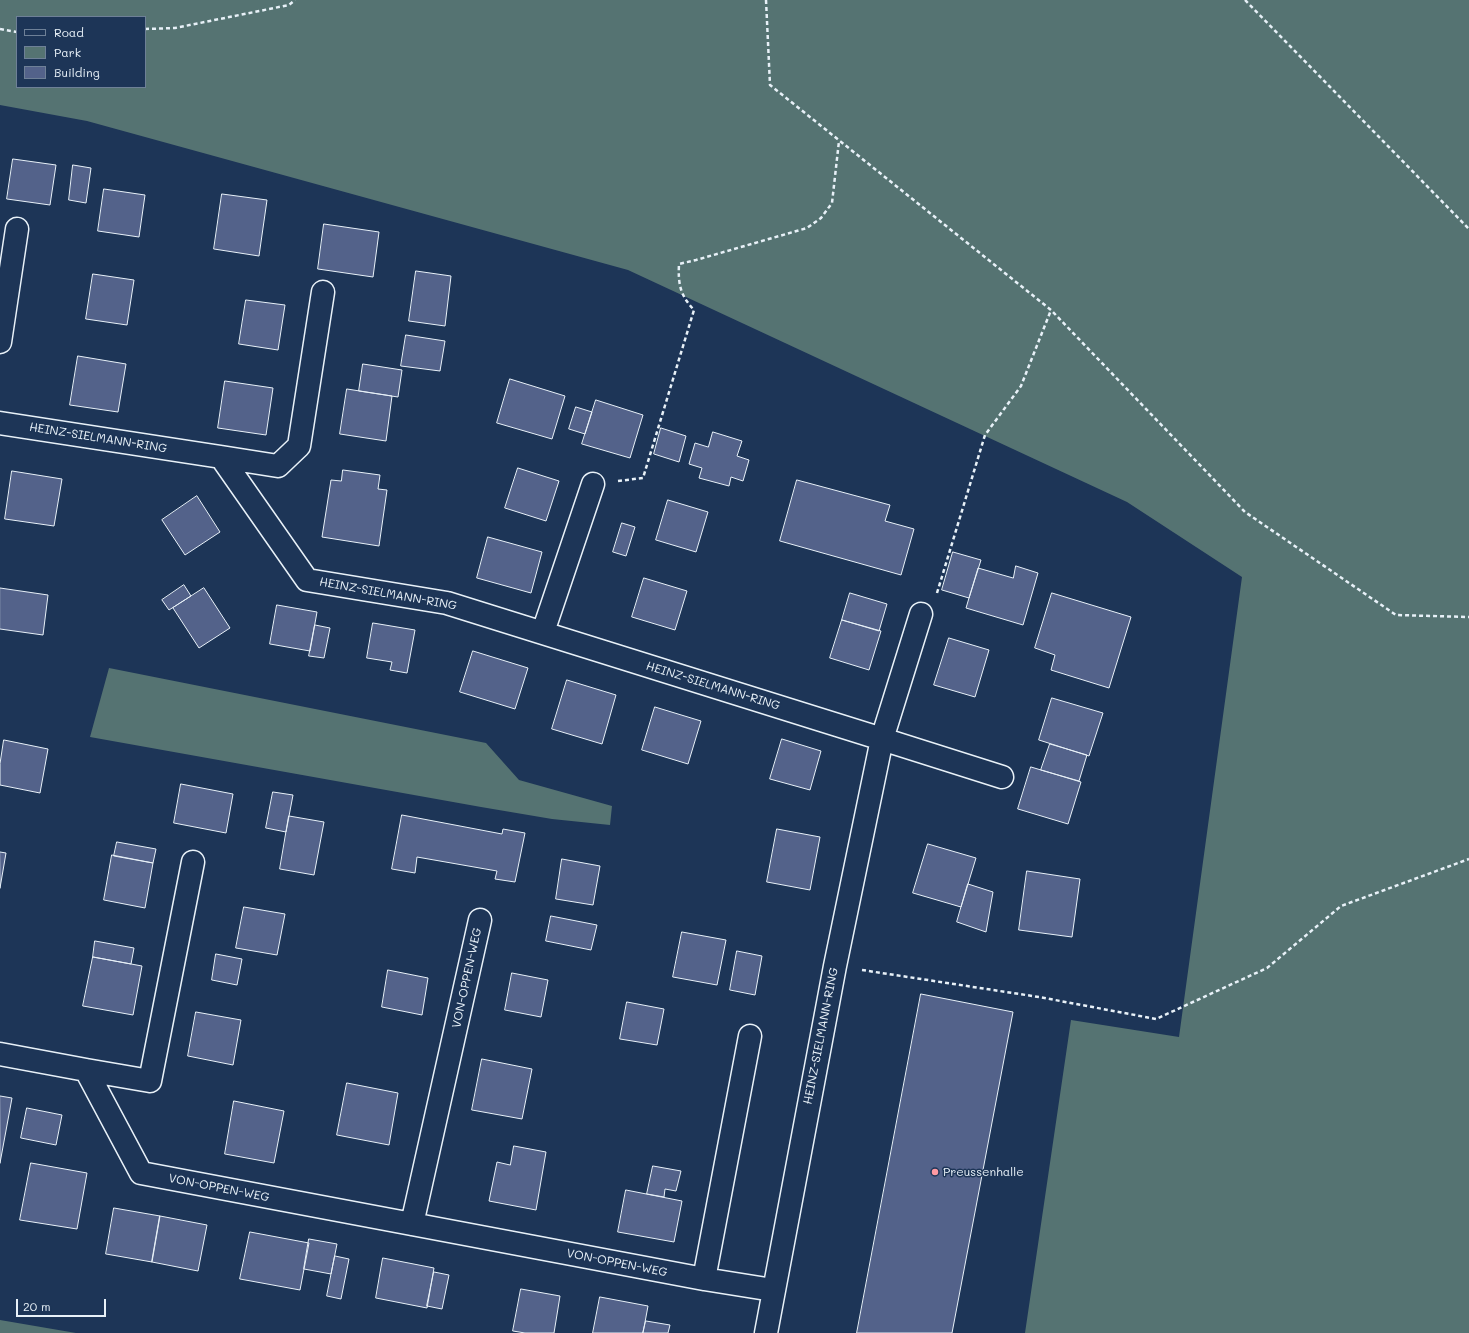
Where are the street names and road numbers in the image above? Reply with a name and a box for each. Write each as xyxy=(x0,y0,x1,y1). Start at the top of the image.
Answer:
street label: HEINZ-SIELMANN-RING xyxy=(28,420,168,456)
street label: HEINZ-SIELMANN-RING xyxy=(318,575,458,613)
street label: HEINZ-SIELMANN-RING xyxy=(644,659,782,713)
street label: VON-OPPEN-WEG xyxy=(449,926,485,1030)
street label: HEINZ-SIELMANN-RING xyxy=(801,966,841,1106)
street label: VON-OPPEN-WEG xyxy=(167,1171,271,1205)
street label: VON-OPPEN-WEG xyxy=(565,1246,669,1280)

